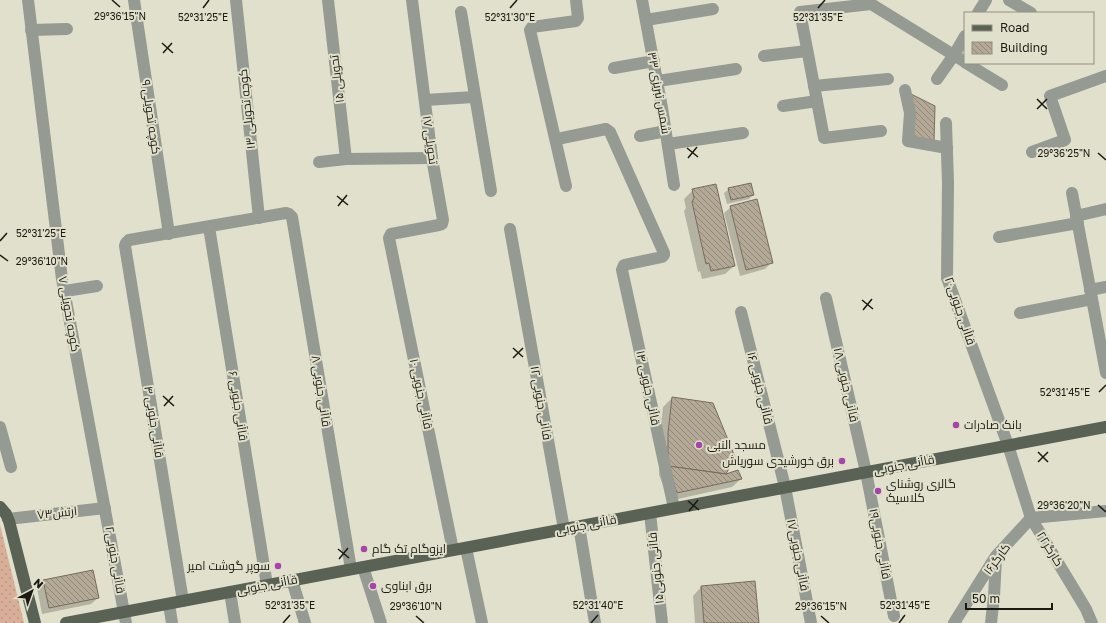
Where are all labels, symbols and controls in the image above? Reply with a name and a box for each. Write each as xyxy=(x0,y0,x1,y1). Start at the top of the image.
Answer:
text: 29°36'15"N xyxy=(94,10,146,22)
text: 52°31'25"E xyxy=(178,11,228,23)
text: 52°31'30"E xyxy=(485,11,535,23)
text: 52°31'35"E xyxy=(793,11,843,23)
legend xyxy=(964,12,1094,64)
text: Road xyxy=(1000,20,1029,35)
text: Building xyxy=(1000,40,1048,55)
street label: شمس تبریزی ۳۳ xyxy=(645,51,674,135)
street label: تحویلی ۱۵ xyxy=(326,53,347,104)
street label: کوچه تحویلی ۱۳ xyxy=(235,68,260,150)
street label: کوچه تحویلی ۹ xyxy=(137,79,164,155)
street label: تحویلی ۱۷ xyxy=(420,115,441,166)
text: 29°36'25"N xyxy=(1038,147,1090,159)
text: 52°31'25"E xyxy=(16,227,66,239)
text: 29°36'10"N xyxy=(16,255,68,267)
street label: کوچه تحویلی ۷ xyxy=(54,275,84,353)
street label: ۲۰قاآنی جنوبی xyxy=(942,275,979,347)
street label: قاآنی جنوبی ۱۸ xyxy=(831,346,862,424)
street label: قاآنی جنوبی ۱۴ xyxy=(633,349,664,427)
street label: قاآنی جنوبی ۱۶ xyxy=(744,350,777,426)
street label: قاآنی جنوبی ۸ xyxy=(308,354,335,428)
street label: قاآنی جنوبی ۱۰ xyxy=(407,357,436,430)
street label: قاآنی جنوبی ۱۲ xyxy=(528,365,555,441)
street label: قاآنی جنوبی ۶ xyxy=(226,370,251,442)
street label: قاآنی جنوبی ۴ xyxy=(141,385,168,459)
text: 52°31'45"E xyxy=(1040,386,1090,398)
place label: بانک صادرات xyxy=(964,417,1022,432)
marker: بانک صادرات xyxy=(951,420,961,430)
place label: مسجد النبی xyxy=(707,437,766,452)
marker: مسجد النبی xyxy=(694,440,704,450)
street label: قاآنی جنوبی xyxy=(872,451,936,478)
place label: برق خورشیدی سوریاش xyxy=(722,453,834,468)
marker: برق خورشیدی سوریاش xyxy=(837,456,847,466)
place label: گالری روشنای کلاسیک xyxy=(886,476,956,505)
marker: گالری روشنای کلاسیک xyxy=(873,486,883,496)
text: 29°36'20"N xyxy=(1037,499,1091,511)
street label: ارتش۷۳ xyxy=(36,503,78,522)
street label: قاآنی جنوبی۱۹ xyxy=(866,507,895,581)
street label: قاآنی جنوبی xyxy=(554,511,618,538)
street label: قاآنی جنوبی۱۷ xyxy=(784,518,813,592)
street label: ۲قاآنی جنوبی xyxy=(102,525,129,595)
street label: ۲۲کارگر xyxy=(1034,528,1067,569)
street label: قاآنی جنوبی۱۵ xyxy=(644,531,667,605)
street label: کارگر۱۶ xyxy=(980,540,1013,577)
place label: ایزوگام تک گام xyxy=(372,541,446,557)
marker: ایزوگام تک گام xyxy=(359,544,369,554)
place label: سوپر گوشت امیر xyxy=(187,558,270,575)
marker: سوپر گوشت امیر xyxy=(273,561,283,571)
north arrow xyxy=(12,571,52,611)
street label: قاآنی جنوبی xyxy=(235,571,299,598)
text: N xyxy=(31,575,46,591)
place label: برق ابناوی xyxy=(381,578,432,593)
marker: برق ابناوی xyxy=(368,581,378,591)
scale bar xyxy=(966,585,1052,611)
text: 50 m xyxy=(972,591,1000,606)
text: 52°31'35"E xyxy=(265,599,315,611)
text: 52°31'40"E xyxy=(573,599,623,611)
text: 52°31'45"E xyxy=(880,599,930,611)
text: 29°36'10"N xyxy=(390,600,442,612)
text: 29°36'15"N xyxy=(795,600,847,612)

